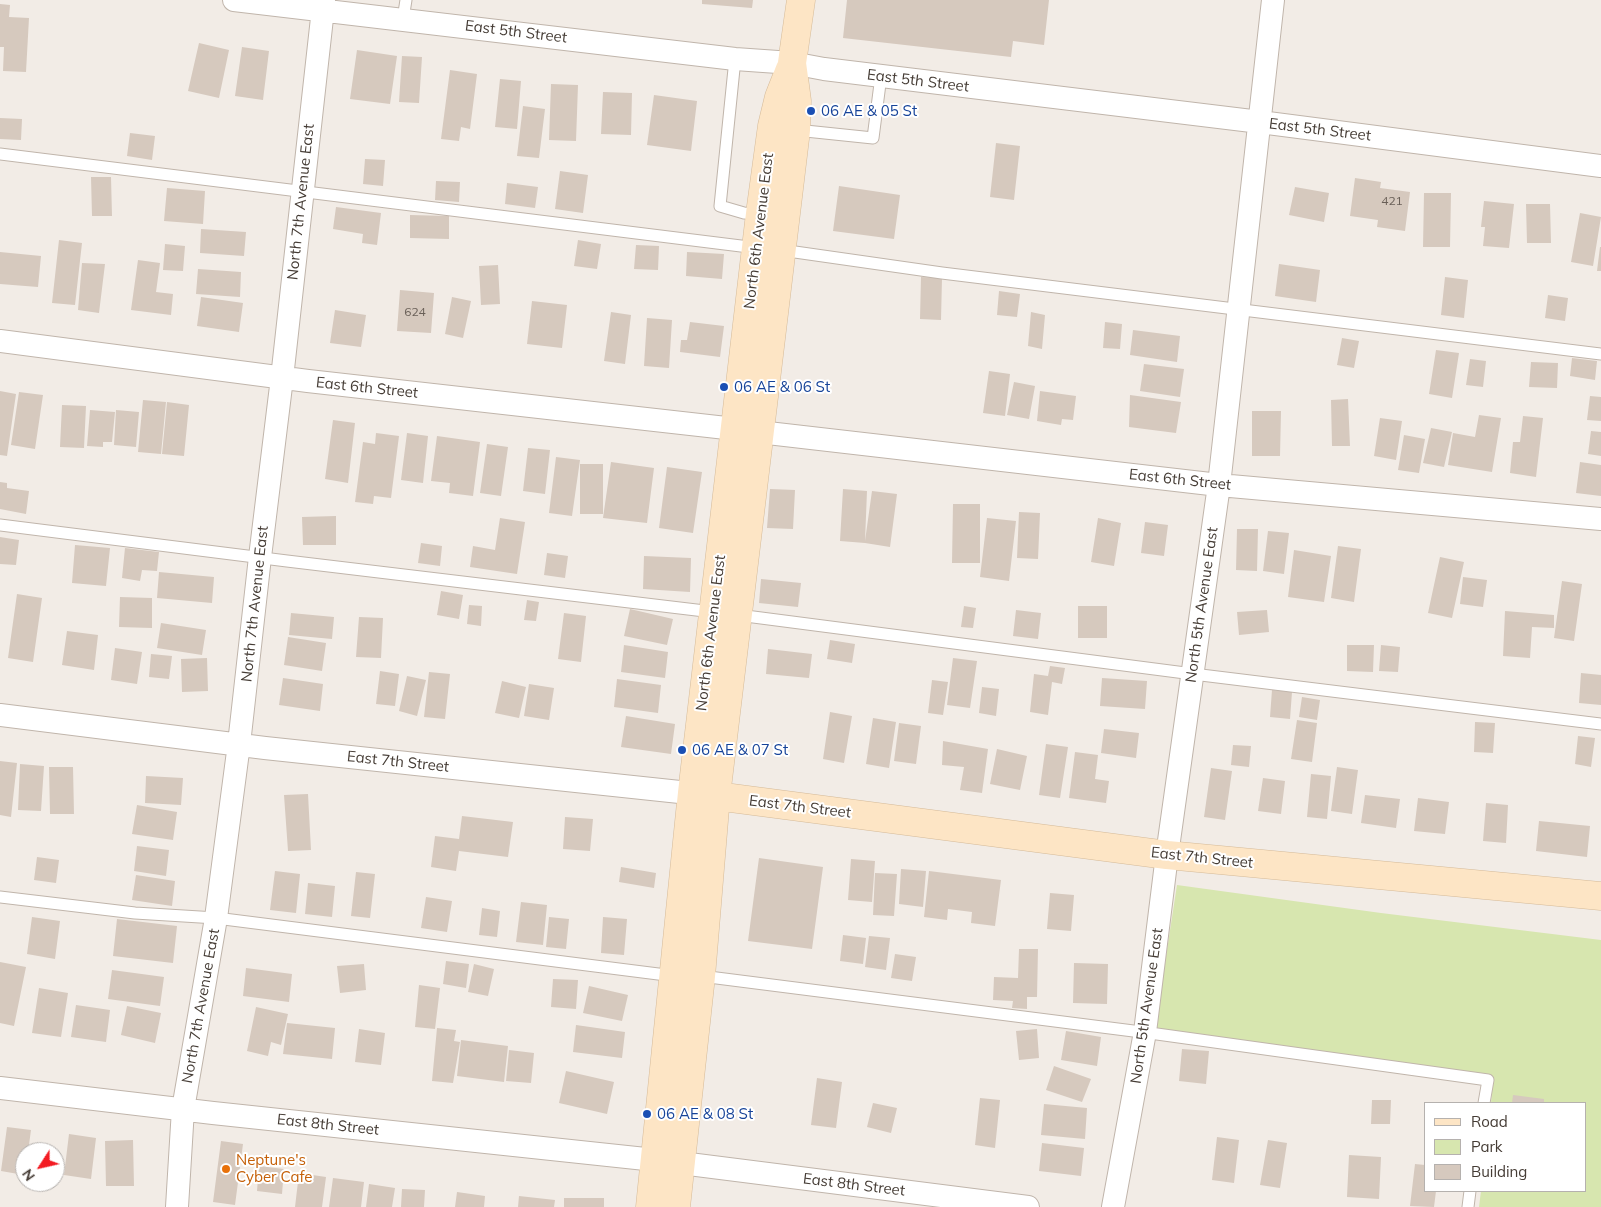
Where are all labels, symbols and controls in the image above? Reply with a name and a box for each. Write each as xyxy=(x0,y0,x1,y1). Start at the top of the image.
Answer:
street label: East 5th Street xyxy=(464,17,568,47)
street label: East 5th Street xyxy=(866,66,970,96)
place label: 06 AE & 05 St xyxy=(821,102,917,120)
marker: 06 AE & 05 St xyxy=(805,105,817,117)
street label: East 5th Street xyxy=(1268,115,1372,145)
street label: North 7th Avenue East xyxy=(284,123,318,281)
street label: North 6th Avenue East xyxy=(741,152,777,310)
house number: 421 xyxy=(1381,194,1403,208)
house number: 624 xyxy=(404,305,426,319)
street label: East 6th Street xyxy=(315,374,419,402)
place label: 06 AE & 06 St xyxy=(734,378,830,396)
marker: 06 AE & 06 St xyxy=(718,381,730,393)
street label: East 6th Street xyxy=(1128,466,1232,494)
street label: North 7th Avenue East xyxy=(238,525,272,683)
street label: North 5th Avenue East xyxy=(1182,526,1222,684)
street label: North 6th Avenue East xyxy=(693,554,729,712)
place label: 06 AE & 07 St xyxy=(692,741,788,759)
marker: 06 AE & 07 St xyxy=(676,744,688,756)
street label: East 7th Street xyxy=(346,748,450,776)
street label: East 7th Street xyxy=(748,792,852,822)
street label: East 7th Street xyxy=(1150,844,1254,872)
street label: North 7th Avenue East xyxy=(179,927,223,1085)
street label: North 5th Avenue East xyxy=(1127,927,1167,1085)
legend xyxy=(1424,1102,1586,1192)
place label: 06 AE & 08 St xyxy=(657,1105,753,1123)
marker: 06 AE & 08 St xyxy=(641,1108,653,1120)
street label: East 8th Street xyxy=(276,1111,380,1139)
text: Road xyxy=(1471,1112,1508,1131)
text: Park xyxy=(1471,1137,1503,1156)
north arrow xyxy=(15,1142,65,1192)
place label: Neptune's Cyber Cafe xyxy=(236,1151,312,1186)
text: Building xyxy=(1471,1162,1527,1181)
marker: Neptune's Cyber Cafe xyxy=(220,1163,232,1175)
text: N xyxy=(18,1166,39,1185)
street label: East 8th Street xyxy=(802,1170,906,1200)

